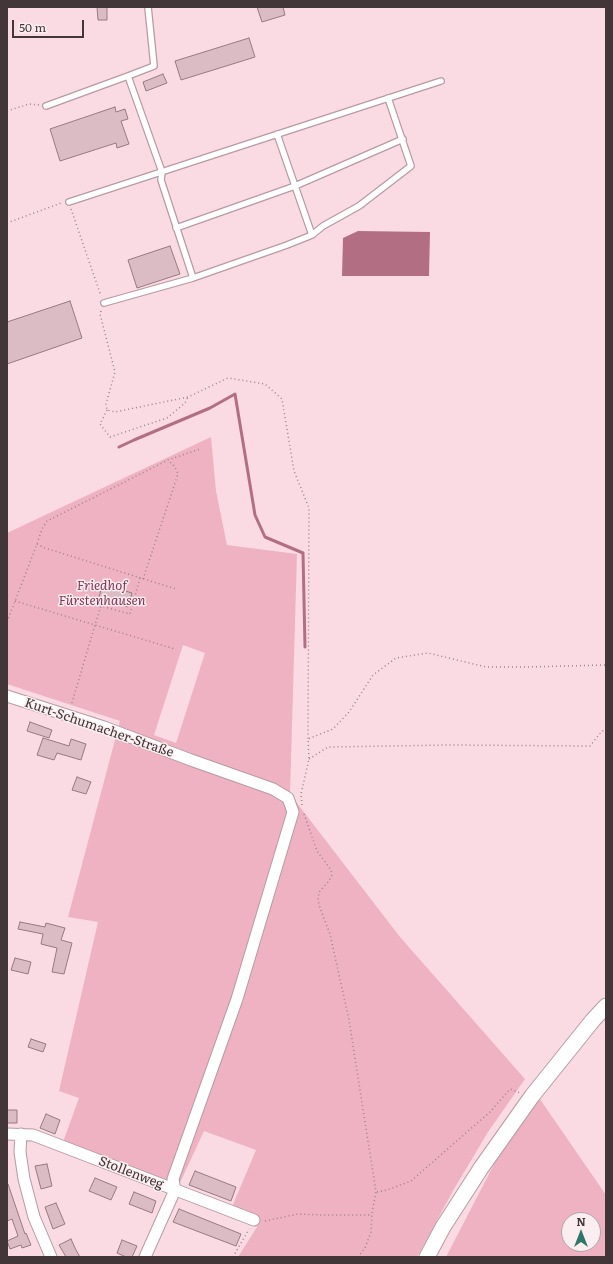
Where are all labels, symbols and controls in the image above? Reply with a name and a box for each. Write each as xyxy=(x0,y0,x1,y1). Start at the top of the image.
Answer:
scale bar xyxy=(14,12,86,38)
text: 50 m xyxy=(19,18,46,36)
park label: Friedhof Fürstenhausen xyxy=(58,578,146,609)
street label: Kurt-Schumacher-Straße xyxy=(22,695,176,761)
street label: Stollenweg xyxy=(96,1153,166,1193)
north arrow xyxy=(561,1212,601,1252)
text: N xyxy=(576,1213,586,1229)

